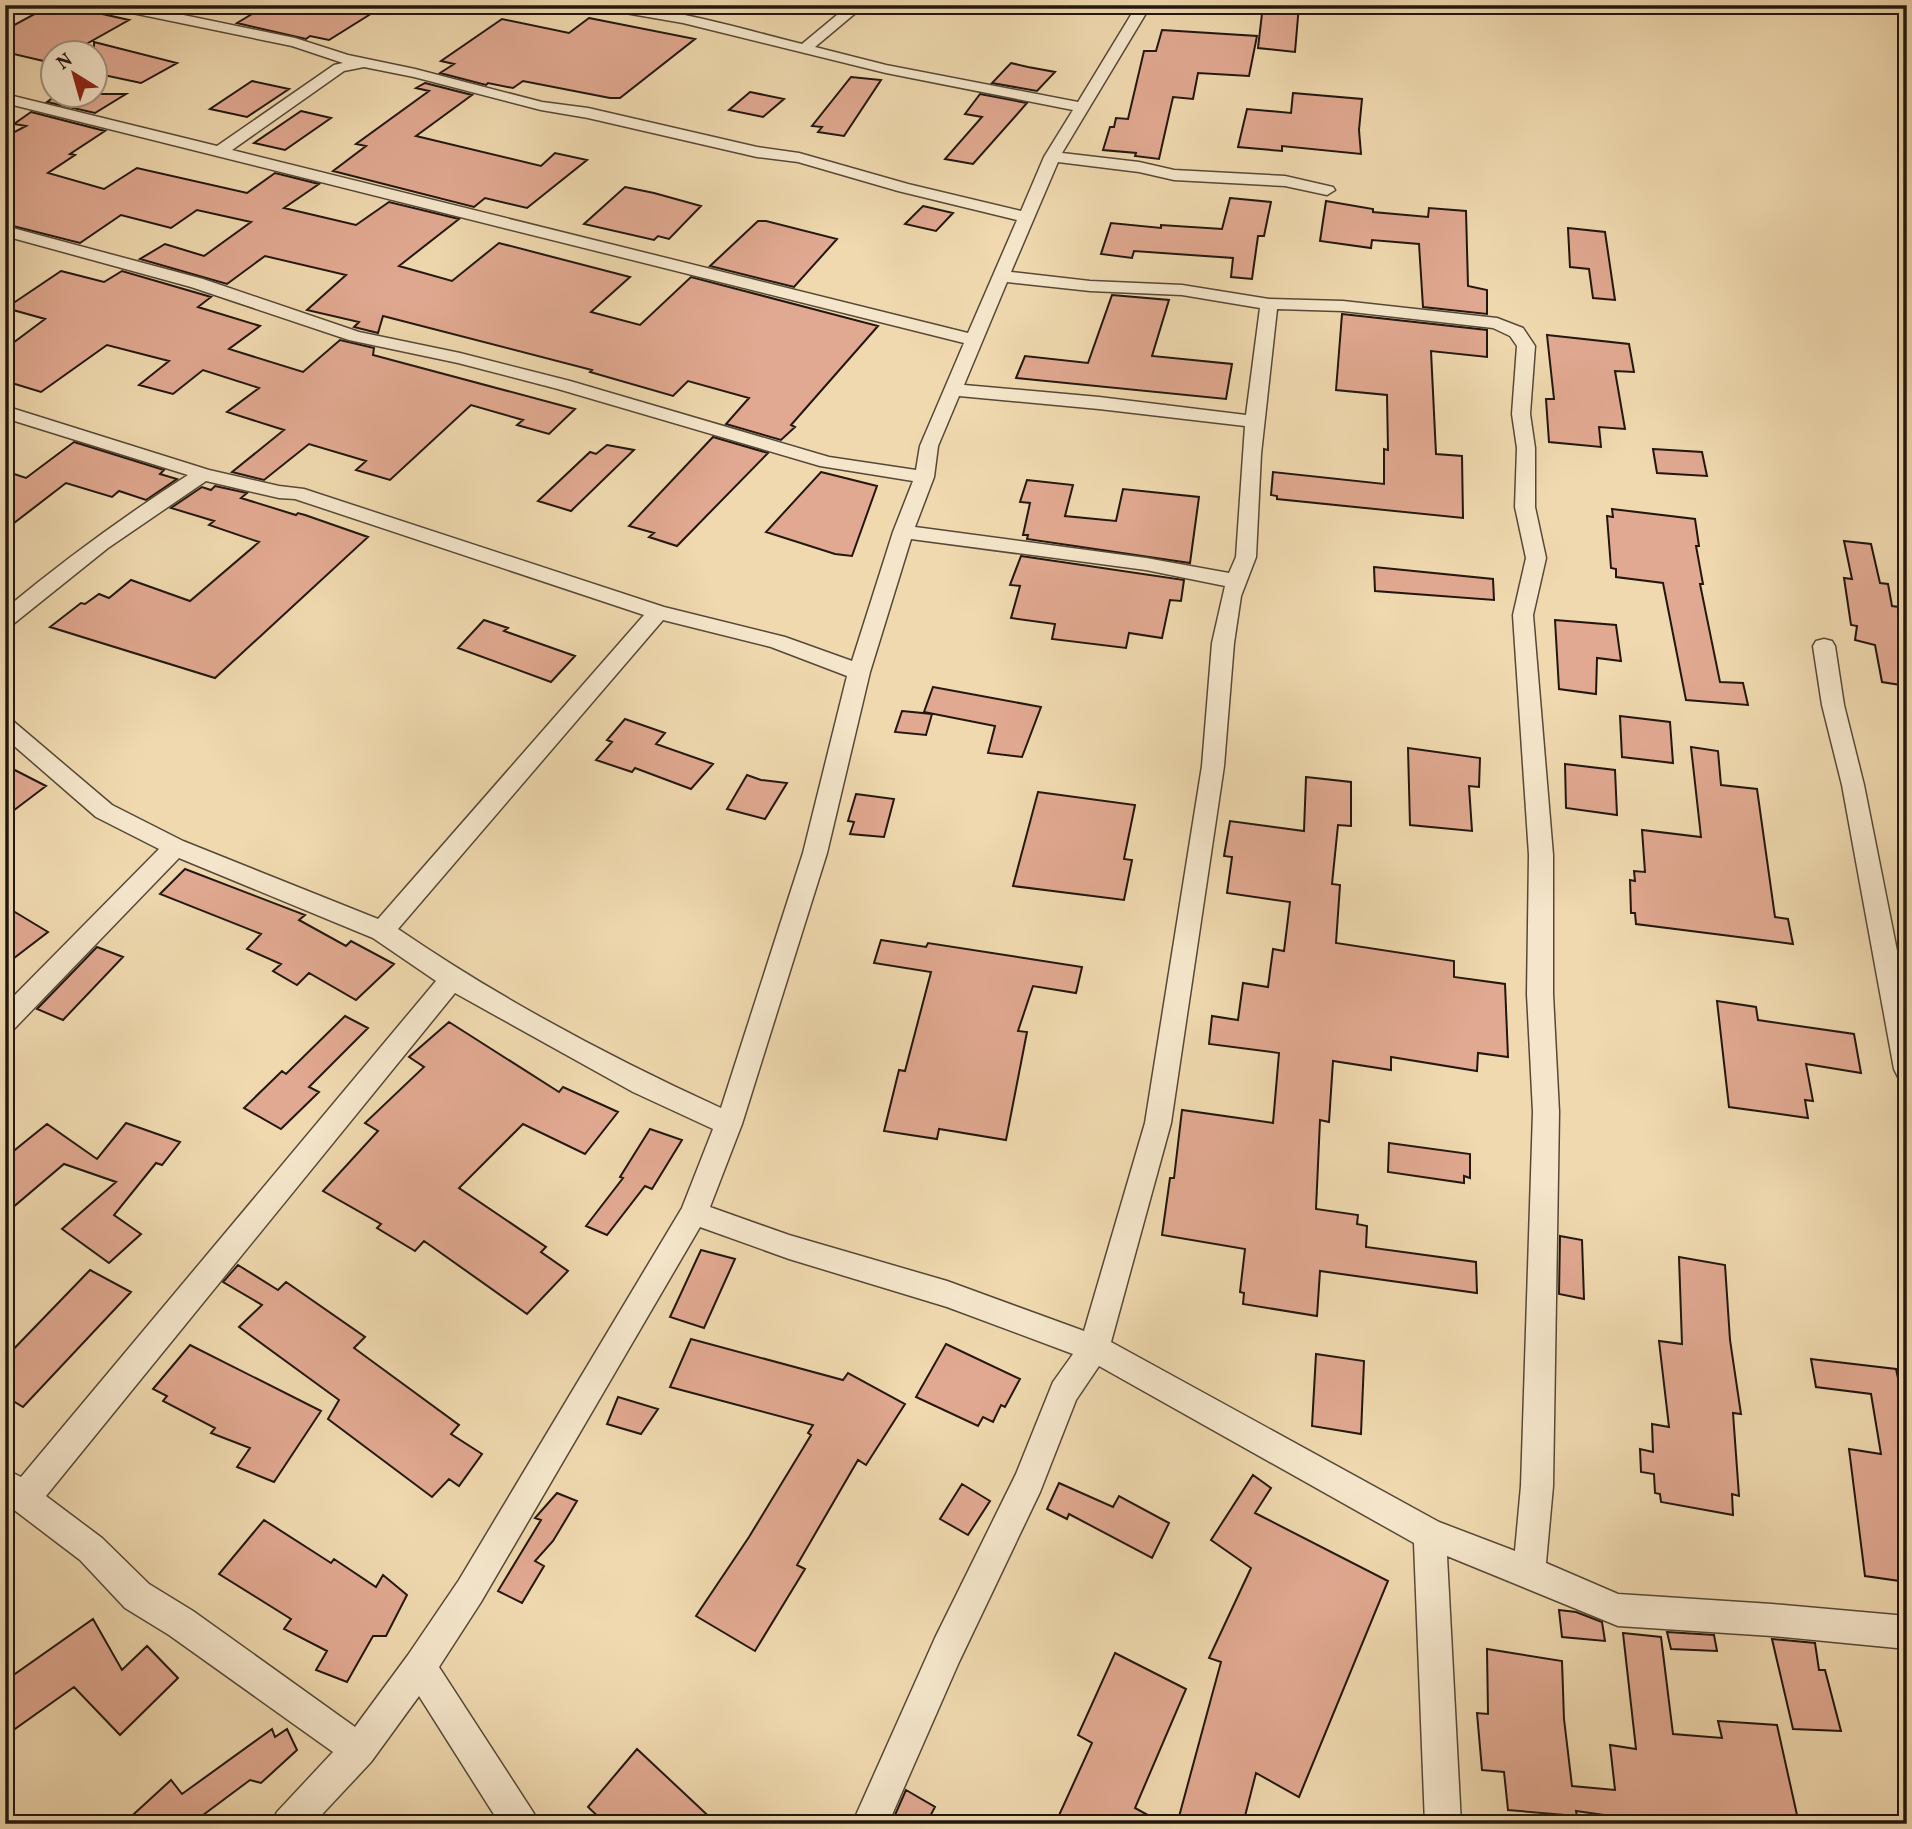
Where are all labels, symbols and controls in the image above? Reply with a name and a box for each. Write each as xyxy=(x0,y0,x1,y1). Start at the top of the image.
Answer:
north arrow xyxy=(38,38,108,108)
text: N xyxy=(52,47,78,77)

